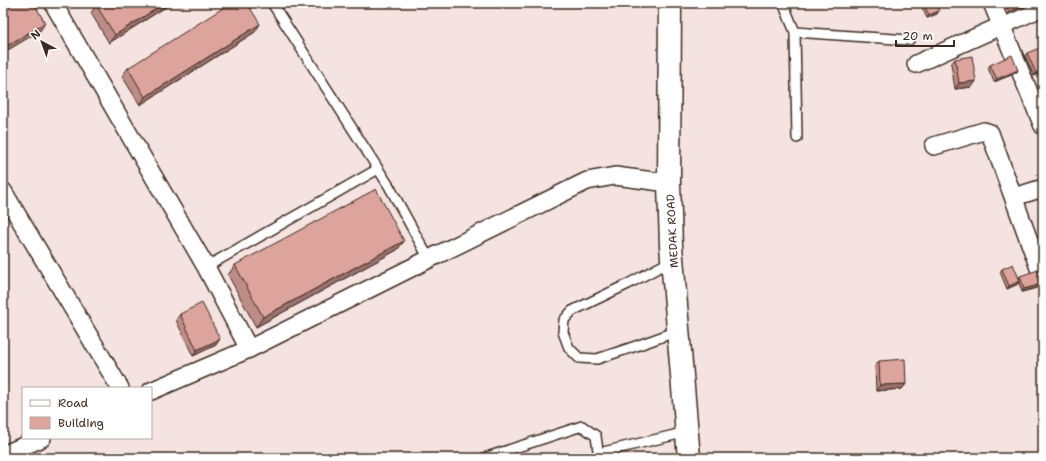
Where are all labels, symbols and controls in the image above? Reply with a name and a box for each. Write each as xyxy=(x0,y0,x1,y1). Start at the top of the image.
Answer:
north arrow xyxy=(22,22,62,62)
scale bar xyxy=(896,22,954,48)
text: N xyxy=(28,26,44,43)
text: 20 m xyxy=(902,28,933,44)
street label: MEDAK ROAD xyxy=(663,194,682,268)
legend xyxy=(22,387,152,439)
text: Road xyxy=(58,395,89,411)
text: Building xyxy=(58,415,104,431)

